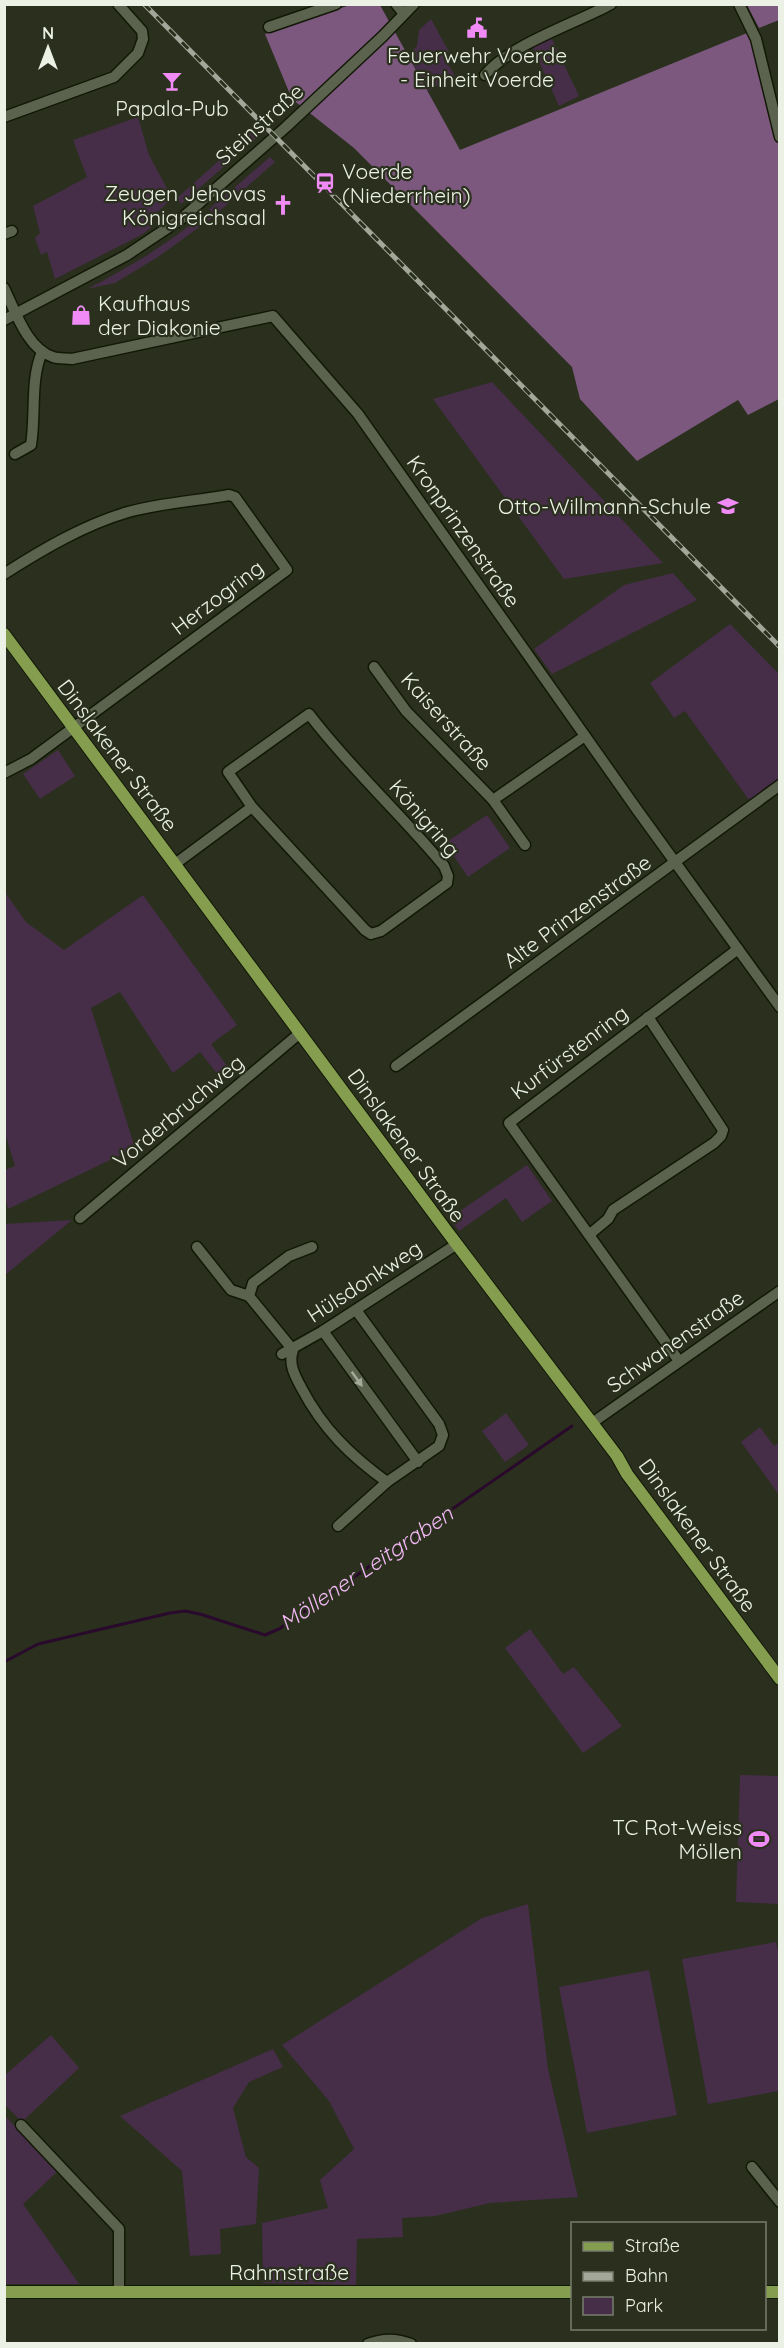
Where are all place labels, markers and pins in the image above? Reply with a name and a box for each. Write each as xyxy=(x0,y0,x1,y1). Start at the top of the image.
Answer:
public building icon: Feuerwehr Voerde - Einheit Voerde xyxy=(465,16,489,40)
place label: Feuerwehr Voerde - Einheit Voerde xyxy=(387,42,567,92)
bar icon: Papala-Pub xyxy=(160,69,184,93)
place label: Papala-Pub xyxy=(115,95,229,121)
place label: Voerde (Niederrhein) xyxy=(342,158,471,208)
station icon: Voerde (Niederrhein) xyxy=(313,171,337,195)
place label: Zeugen Jehovas Königreichsaal xyxy=(105,180,266,230)
church icon: Zeugen Jehovas Königreichsaal xyxy=(271,193,295,217)
place label: Kaufhaus der Diakonie xyxy=(98,290,221,340)
shop icon: Kaufhaus der Diakonie xyxy=(69,303,93,327)
place label: Otto-Willmann-Schule xyxy=(498,493,711,519)
school or university icon: Otto-Willmann-Schule xyxy=(716,494,740,518)
place label: TC Rot-Weiss Möllen xyxy=(612,1814,742,1864)
sports icon: TC Rot-Weiss Möllen xyxy=(747,1827,771,1851)

